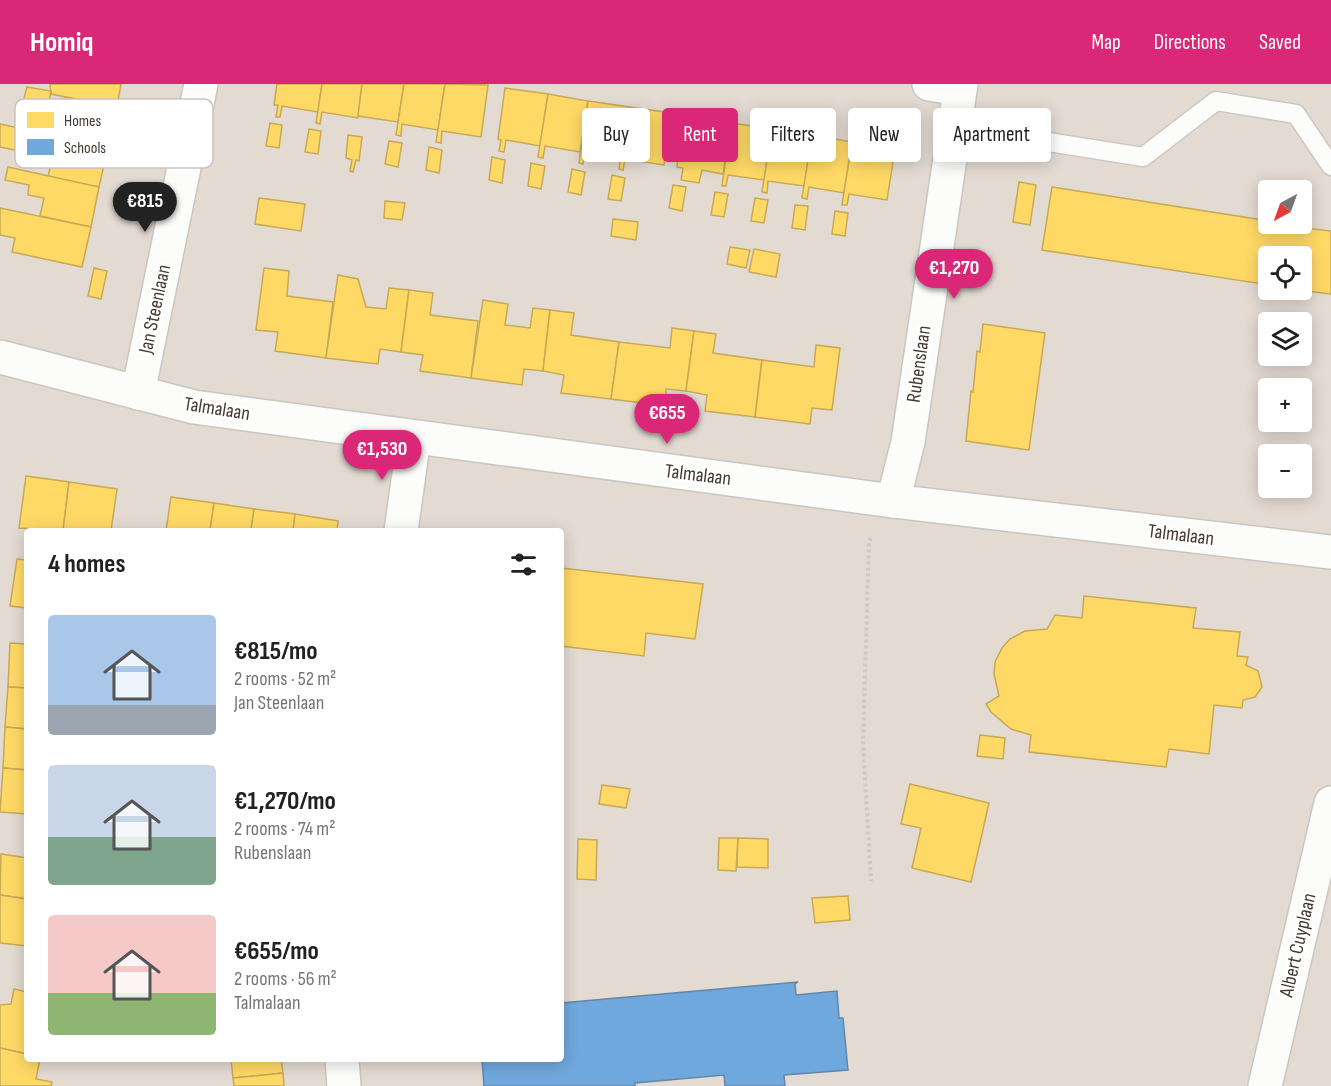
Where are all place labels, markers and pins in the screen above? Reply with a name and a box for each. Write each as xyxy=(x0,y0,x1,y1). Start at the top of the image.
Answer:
pin: €815 xyxy=(109,182,181,233)
pin: €1,270 xyxy=(905,249,1003,300)
pin: €655 xyxy=(631,394,703,445)
pin: €1,530 xyxy=(333,430,431,481)

